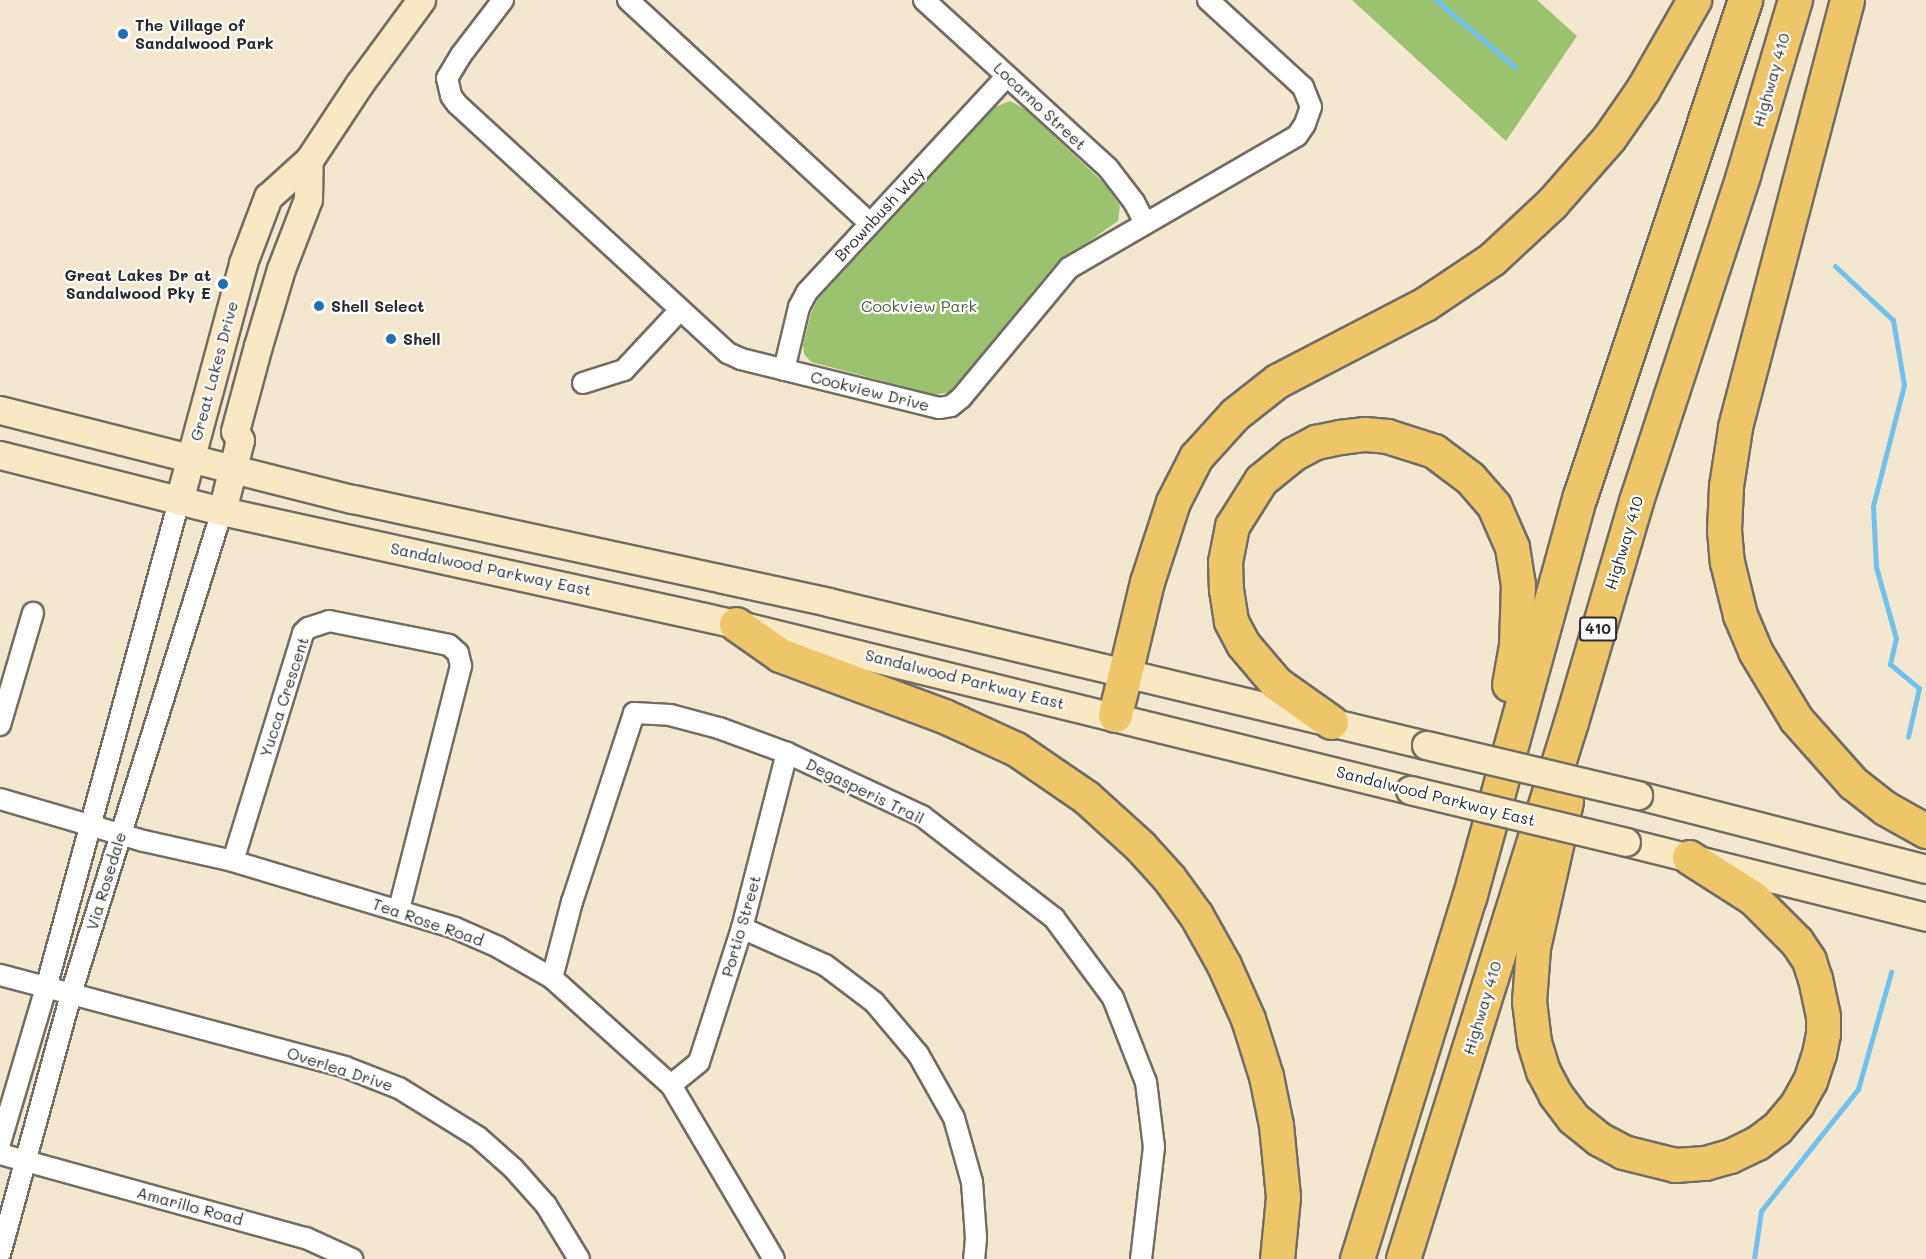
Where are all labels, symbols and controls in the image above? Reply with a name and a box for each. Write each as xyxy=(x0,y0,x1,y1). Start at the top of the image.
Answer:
place label: The Village of Sandalwood Park xyxy=(135,15,274,53)
marker: The Village of Sandalwood Park xyxy=(116,27,130,41)
street label: Highway 410 xyxy=(1748,31,1794,129)
street label: Locarno Street xyxy=(990,58,1090,154)
street label: Brownbush Way xyxy=(830,163,928,265)
place label: Great Lakes Dr at Sandalwood Pky E xyxy=(65,265,211,303)
marker: Great Lakes Dr at Sandalwood Pky E xyxy=(216,277,230,291)
place label: Shell Select xyxy=(331,296,424,316)
park label: Cookview Park xyxy=(861,296,977,316)
street label: Great Lakes Drive xyxy=(186,299,242,443)
marker: Shell Select xyxy=(312,299,326,313)
place label: Shell xyxy=(403,329,440,349)
marker: Shell xyxy=(384,332,398,346)
street label: Cookview Drive xyxy=(808,367,932,415)
street label: Highway 410 xyxy=(1601,494,1647,592)
street label: Sandalwood Parkway East xyxy=(389,538,593,600)
road number: 410 xyxy=(1578,617,1618,641)
street label: Yucca Crescent xyxy=(255,634,313,760)
street label: Sandalwood Parkway East xyxy=(863,645,1067,713)
street label: Degasperis Trail xyxy=(803,754,927,828)
street label: Sandalwood Parkway East xyxy=(1334,762,1538,830)
street label: Via Rosedale xyxy=(82,830,130,932)
street label: Portio Street xyxy=(717,873,765,979)
street label: Tea Rose Road xyxy=(370,894,486,950)
street label: Highway 410 xyxy=(1459,959,1505,1057)
street label: Overlea Drive xyxy=(285,1043,395,1095)
street label: Amarillo Road xyxy=(135,1183,245,1229)

